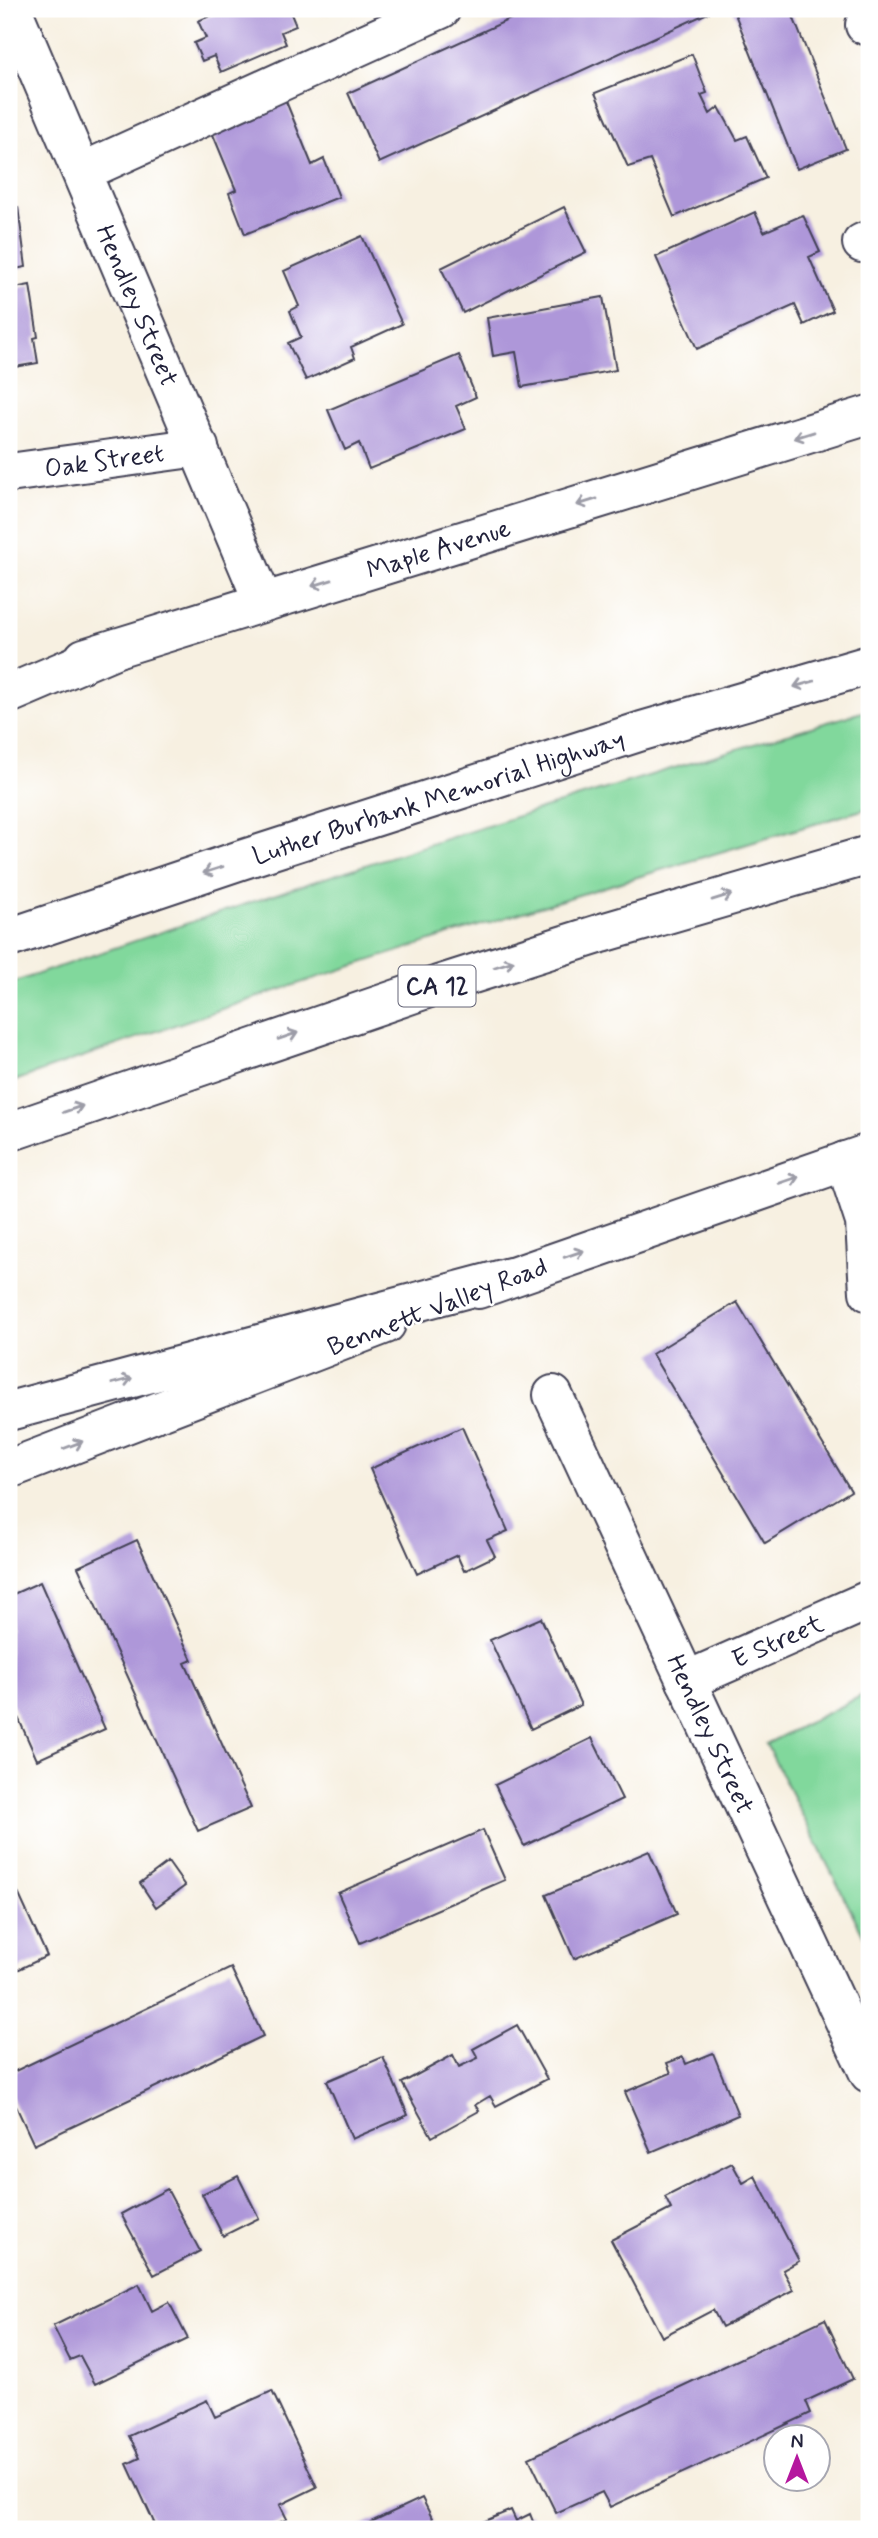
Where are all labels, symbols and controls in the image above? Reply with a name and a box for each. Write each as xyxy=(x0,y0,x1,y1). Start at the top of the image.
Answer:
street label: Hendley Street xyxy=(87,220,185,392)
one-way arrow xyxy=(793,430,815,443)
street label: Oak Street xyxy=(42,437,166,487)
one-way arrow xyxy=(576,497,598,510)
street label: Maple Avenue xyxy=(363,512,515,588)
one-way arrow xyxy=(312,578,334,591)
one-way arrow xyxy=(793,678,815,691)
street label: Luther Burbank Memorial Highway xyxy=(249,723,629,874)
one-way arrow xyxy=(202,864,224,877)
one-way arrow xyxy=(710,890,732,903)
one-way arrow xyxy=(493,957,515,969)
road number: CA 12 xyxy=(398,966,476,1006)
one-way arrow xyxy=(277,1029,299,1041)
one-way arrow xyxy=(62,1102,84,1115)
one-way arrow xyxy=(778,1173,800,1185)
one-way arrow xyxy=(563,1247,585,1259)
street label: Bennett Valley Road xyxy=(323,1250,552,1365)
one-way arrow xyxy=(111,1373,133,1386)
one-way arrow xyxy=(61,1437,83,1450)
street label: E Street xyxy=(727,1607,829,1677)
street label: Hendley Street xyxy=(657,1649,761,1820)
north arrow xyxy=(762,2422,832,2492)
text: N xyxy=(791,2430,803,2455)

